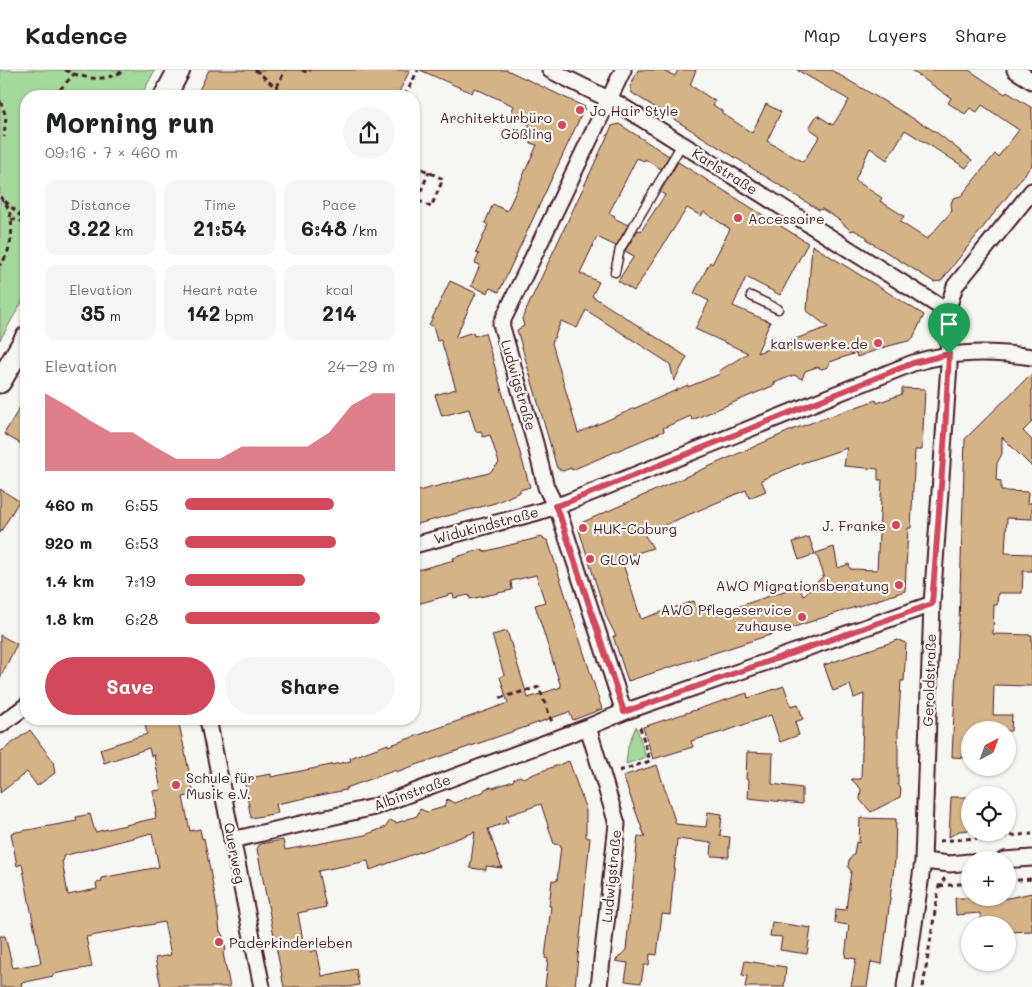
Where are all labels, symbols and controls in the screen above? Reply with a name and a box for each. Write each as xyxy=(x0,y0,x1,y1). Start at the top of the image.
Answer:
text: Kadence xyxy=(25,19,127,50)
text: Map xyxy=(804,23,840,47)
text: Layers xyxy=(868,23,927,47)
text: Share xyxy=(955,23,1007,47)
place label: Jo Hair Style xyxy=(590,101,679,120)
text: Morning run xyxy=(45,104,214,140)
marker: Jo Hair Style xyxy=(574,104,586,116)
button: share xyxy=(343,107,395,159)
place label: Architekturbüro Gößling xyxy=(440,108,552,143)
marker: Architekturbüro Gößling xyxy=(556,119,568,131)
text: 09:16 · 7 × 460 m xyxy=(45,141,178,162)
street label: Karlstraße xyxy=(689,143,761,199)
text: Distance xyxy=(71,195,131,214)
text: Time xyxy=(204,195,236,214)
text: Pace xyxy=(322,195,356,214)
place label: Accessoire xyxy=(748,209,825,228)
marker: Accessoire xyxy=(732,212,744,224)
text: 3.22 xyxy=(68,214,110,241)
text: 21:54 xyxy=(193,214,247,241)
text: 6:48 xyxy=(301,214,347,241)
text: km xyxy=(110,221,133,240)
text: /km xyxy=(347,221,377,240)
text: Elevation xyxy=(69,280,132,299)
text: Heart rate xyxy=(182,280,258,299)
text: kcal xyxy=(325,280,353,299)
text: 35 xyxy=(80,299,105,326)
text: 142 xyxy=(186,299,221,326)
text: 214 xyxy=(322,299,357,326)
pin xyxy=(928,303,970,354)
text: m xyxy=(105,306,121,325)
text: bpm xyxy=(221,306,254,325)
icon: arrive xyxy=(935,310,963,338)
place label: karlswerke.de xyxy=(770,334,868,353)
street label: Ludwigstraße xyxy=(497,337,541,433)
marker: karlswerke.de xyxy=(872,337,884,349)
text: Elevation xyxy=(45,355,117,376)
text: 24–29 m xyxy=(327,355,395,376)
text: 460 m xyxy=(45,494,94,515)
text: 6:55 xyxy=(125,494,158,515)
street label: Widukindstraße xyxy=(432,502,540,548)
place label: J. Franke xyxy=(822,516,886,535)
place label: HUK-Coburg xyxy=(593,519,677,538)
marker: J. Franke xyxy=(890,519,902,531)
marker: HUK-Coburg xyxy=(577,522,589,534)
text: 920 m xyxy=(45,532,92,553)
text: 6:53 xyxy=(125,532,158,553)
place label: GLOW xyxy=(600,550,641,569)
marker: GLOW xyxy=(584,553,596,565)
text: 1.4 km xyxy=(45,570,94,591)
text: 7:19 xyxy=(125,570,155,591)
place label: AWO Migrationsberatung xyxy=(716,576,889,595)
marker: AWO Migrationsberatung xyxy=(893,579,905,591)
place label: AWO Pflegeservice zuhause xyxy=(660,600,792,635)
text: 1.8 km xyxy=(45,608,94,629)
text: 6:28 xyxy=(125,608,158,629)
marker: AWO Pflegeservice zuhause xyxy=(796,611,808,623)
street label: Geroldstraße xyxy=(918,633,940,727)
button: Save xyxy=(45,657,215,715)
button: Share xyxy=(225,657,395,715)
north arrow xyxy=(961,721,1016,776)
map controls xyxy=(961,721,1016,971)
place label: Schule für Musik e.V. xyxy=(186,768,254,803)
street label: Albinstraße xyxy=(371,769,453,815)
marker: Schule für Musik e.V. xyxy=(170,779,182,791)
button: locate xyxy=(961,786,1016,841)
street label: Querweg xyxy=(220,821,250,885)
street label: Ludwigstraße xyxy=(597,829,625,923)
button: + xyxy=(961,851,1016,906)
button: − xyxy=(961,916,1016,971)
place label: Paderkinderleben xyxy=(229,933,352,952)
marker: Paderkinderleben xyxy=(213,936,225,948)

